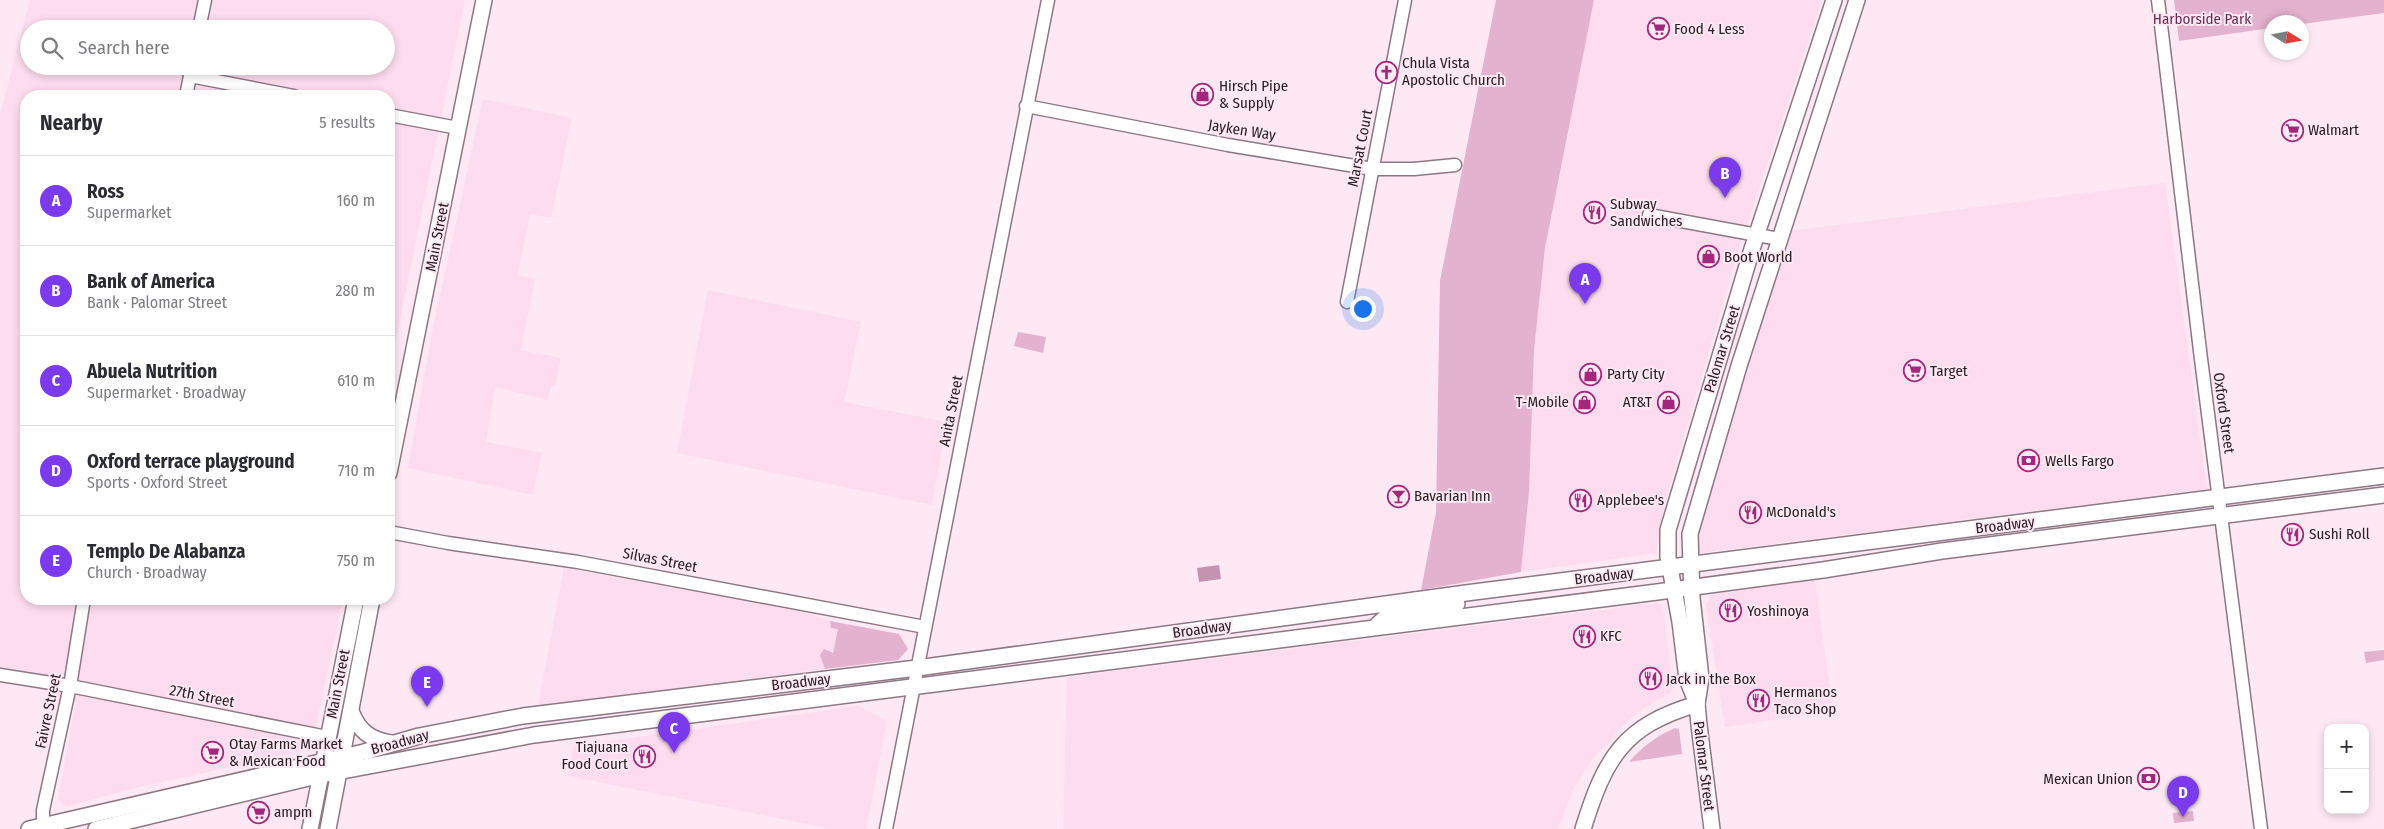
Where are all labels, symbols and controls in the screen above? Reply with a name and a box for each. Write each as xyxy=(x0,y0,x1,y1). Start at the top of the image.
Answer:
park label: Harborside Park xyxy=(2153,10,2251,28)
north arrow xyxy=(2264,15,2309,60)
supermarket icon: Food 4 Less xyxy=(1646,17,1670,41)
search box xyxy=(20,20,395,75)
place label: Food 4 Less xyxy=(1674,20,1745,38)
icon: search xyxy=(38,34,66,62)
text: Search here xyxy=(78,36,170,59)
place label: Chula Vista Apostolic Church xyxy=(1402,54,1505,89)
church icon: Chula Vista Apostolic Church xyxy=(1374,60,1398,84)
place label: Hirsch Pipe & Supply xyxy=(1219,77,1288,112)
shop icon: Hirsch Pipe & Supply xyxy=(1191,83,1215,107)
street label: Marsat Court xyxy=(1344,108,1376,188)
text: Nearby xyxy=(40,110,102,136)
text: 5 results xyxy=(319,113,375,132)
street label: Jayken Way xyxy=(1207,116,1277,144)
supermarket icon: Walmart xyxy=(2280,118,2304,142)
place label: Walmart xyxy=(2308,121,2359,139)
pin: B xyxy=(1709,157,1741,198)
text: Ross xyxy=(87,180,124,203)
text: A xyxy=(52,191,60,210)
text: 160 m xyxy=(336,191,375,210)
place label: Subway Sandwiches xyxy=(1610,195,1682,230)
street label: Main Street xyxy=(421,201,453,273)
restaurant icon: Subway Sandwiches xyxy=(1582,201,1606,225)
text: Supermarket xyxy=(87,203,171,222)
shop icon: Boot World xyxy=(1696,245,1720,269)
place label: Boot World xyxy=(1724,248,1793,266)
pin: A xyxy=(1569,263,1601,304)
text: Bank of America xyxy=(87,270,215,293)
text: B xyxy=(52,281,60,300)
text: 280 m xyxy=(336,281,375,300)
text: Bank · Palomar Street xyxy=(87,293,227,312)
your location xyxy=(1350,296,1376,322)
street label: Palomar Street xyxy=(1700,303,1744,395)
supermarket icon: Target xyxy=(1902,359,1926,383)
text: Abuela Nutrition xyxy=(87,360,217,383)
shop icon: Party City xyxy=(1579,362,1603,386)
place label: Target xyxy=(1930,362,1968,380)
place label: Party City xyxy=(1607,365,1665,383)
text: C xyxy=(52,371,60,390)
text: 610 m xyxy=(337,371,375,390)
street label: Oxford Street xyxy=(2209,371,2239,455)
street label: Anita Street xyxy=(935,374,967,448)
text: Supermarket · Broadway xyxy=(87,383,246,402)
shop icon: T-Mobile xyxy=(1573,390,1597,414)
shop icon: AT&T xyxy=(1656,390,1680,414)
place label: T-Mobile xyxy=(1516,393,1569,411)
place label: AT&T xyxy=(1623,393,1652,411)
bank icon: Wells Fargo xyxy=(2017,449,2041,473)
text: Oxford terrace playground xyxy=(87,450,295,473)
place label: Wells Fargo xyxy=(2045,452,2114,470)
text: D xyxy=(51,461,61,480)
text: 710 m xyxy=(338,461,375,480)
text: Sports · Oxford Street xyxy=(87,473,227,492)
bar icon: Bavarian Inn xyxy=(1386,484,1410,508)
place label: Bavarian Inn xyxy=(1414,487,1491,505)
restaurant icon: Applebee's xyxy=(1569,488,1593,512)
place label: Applebee's xyxy=(1597,491,1664,509)
restaurant icon: McDonald's xyxy=(1738,500,1762,524)
place label: McDonald's xyxy=(1766,503,1836,521)
street label: Broadway xyxy=(1974,512,2036,538)
restaurant icon: Sushi Roll xyxy=(2281,522,2305,546)
place label: Sushi Roll xyxy=(2309,525,2370,543)
text: Templo De Alabanza xyxy=(87,540,245,563)
street label: Silvas Street xyxy=(621,544,699,576)
text: E xyxy=(52,551,60,570)
text: 750 m xyxy=(337,551,375,570)
text: Church · Broadway xyxy=(87,563,207,582)
street label: Broadway xyxy=(1573,563,1635,589)
restaurant icon: Yoshinoya xyxy=(1719,599,1743,623)
place label: Yoshinoya xyxy=(1747,602,1809,620)
street label: Broadway xyxy=(1171,616,1233,642)
restaurant icon: KFC xyxy=(1572,624,1596,648)
place label: KFC xyxy=(1600,627,1622,645)
street label: Main Street xyxy=(322,648,354,720)
pin: E xyxy=(411,666,443,707)
restaurant icon: Jack in the Box xyxy=(1638,667,1662,691)
street label: Broadway xyxy=(770,669,832,695)
place label: Jack in the Box xyxy=(1666,670,1756,688)
street label: Faivre Street xyxy=(31,672,65,750)
street label: 27th Street xyxy=(168,681,236,711)
place label: Hermanos Taco Shop xyxy=(1774,683,1837,718)
restaurant icon: Hermanos Taco Shop xyxy=(1746,689,1770,713)
pin: C xyxy=(658,712,690,753)
street label: Palomar Street xyxy=(1690,720,1718,812)
map controls xyxy=(2324,724,2369,814)
button: + xyxy=(2324,724,2369,769)
street label: Broadway xyxy=(369,726,431,758)
place label: Otay Farms Market & Mexican Food xyxy=(229,735,343,770)
place label: Tiajuana Food Court xyxy=(561,738,628,773)
supermarket icon: Otay Farms Market & Mexican Food xyxy=(201,741,225,765)
restaurant icon: Tiajuana Food Court xyxy=(632,744,656,768)
bank icon: Mexican Union xyxy=(2137,767,2161,791)
button: − xyxy=(2324,769,2369,814)
place label: Mexican Union xyxy=(2043,770,2133,788)
pin: D xyxy=(2167,776,2199,817)
supermarket icon: ampm xyxy=(246,800,270,824)
place label: ampm xyxy=(274,803,312,821)

